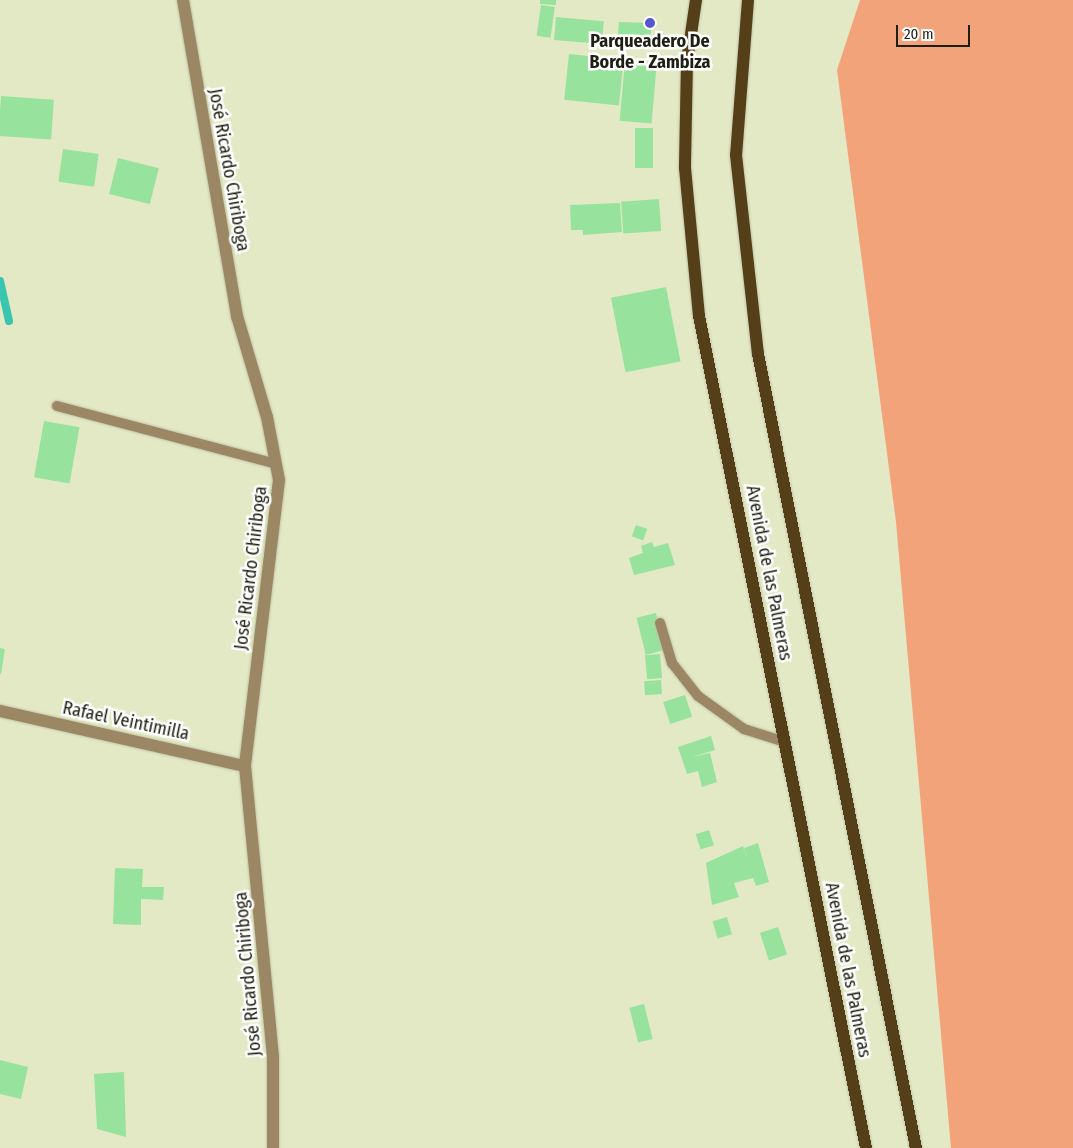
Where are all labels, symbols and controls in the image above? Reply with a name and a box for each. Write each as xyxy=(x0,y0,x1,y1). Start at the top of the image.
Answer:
scale bar xyxy=(898,15,972,47)
marker: Parqueadero De Borde - Zambiza xyxy=(644,17,656,29)
text: 20 m xyxy=(904,25,934,43)
place label: Parqueadero De Borde - Zambiza xyxy=(590,31,710,74)
street label: José Ricardo Chiriboga xyxy=(204,87,254,253)
street label: Avenida de las Palmeras xyxy=(741,484,797,662)
street label: José Ricardo Chiriboga xyxy=(230,485,272,651)
street label: Rafael Veintimilla xyxy=(61,697,191,745)
street label: Avenida de las Palmeras xyxy=(820,881,876,1059)
street label: José Ricardo Chiriboga xyxy=(230,891,266,1057)

